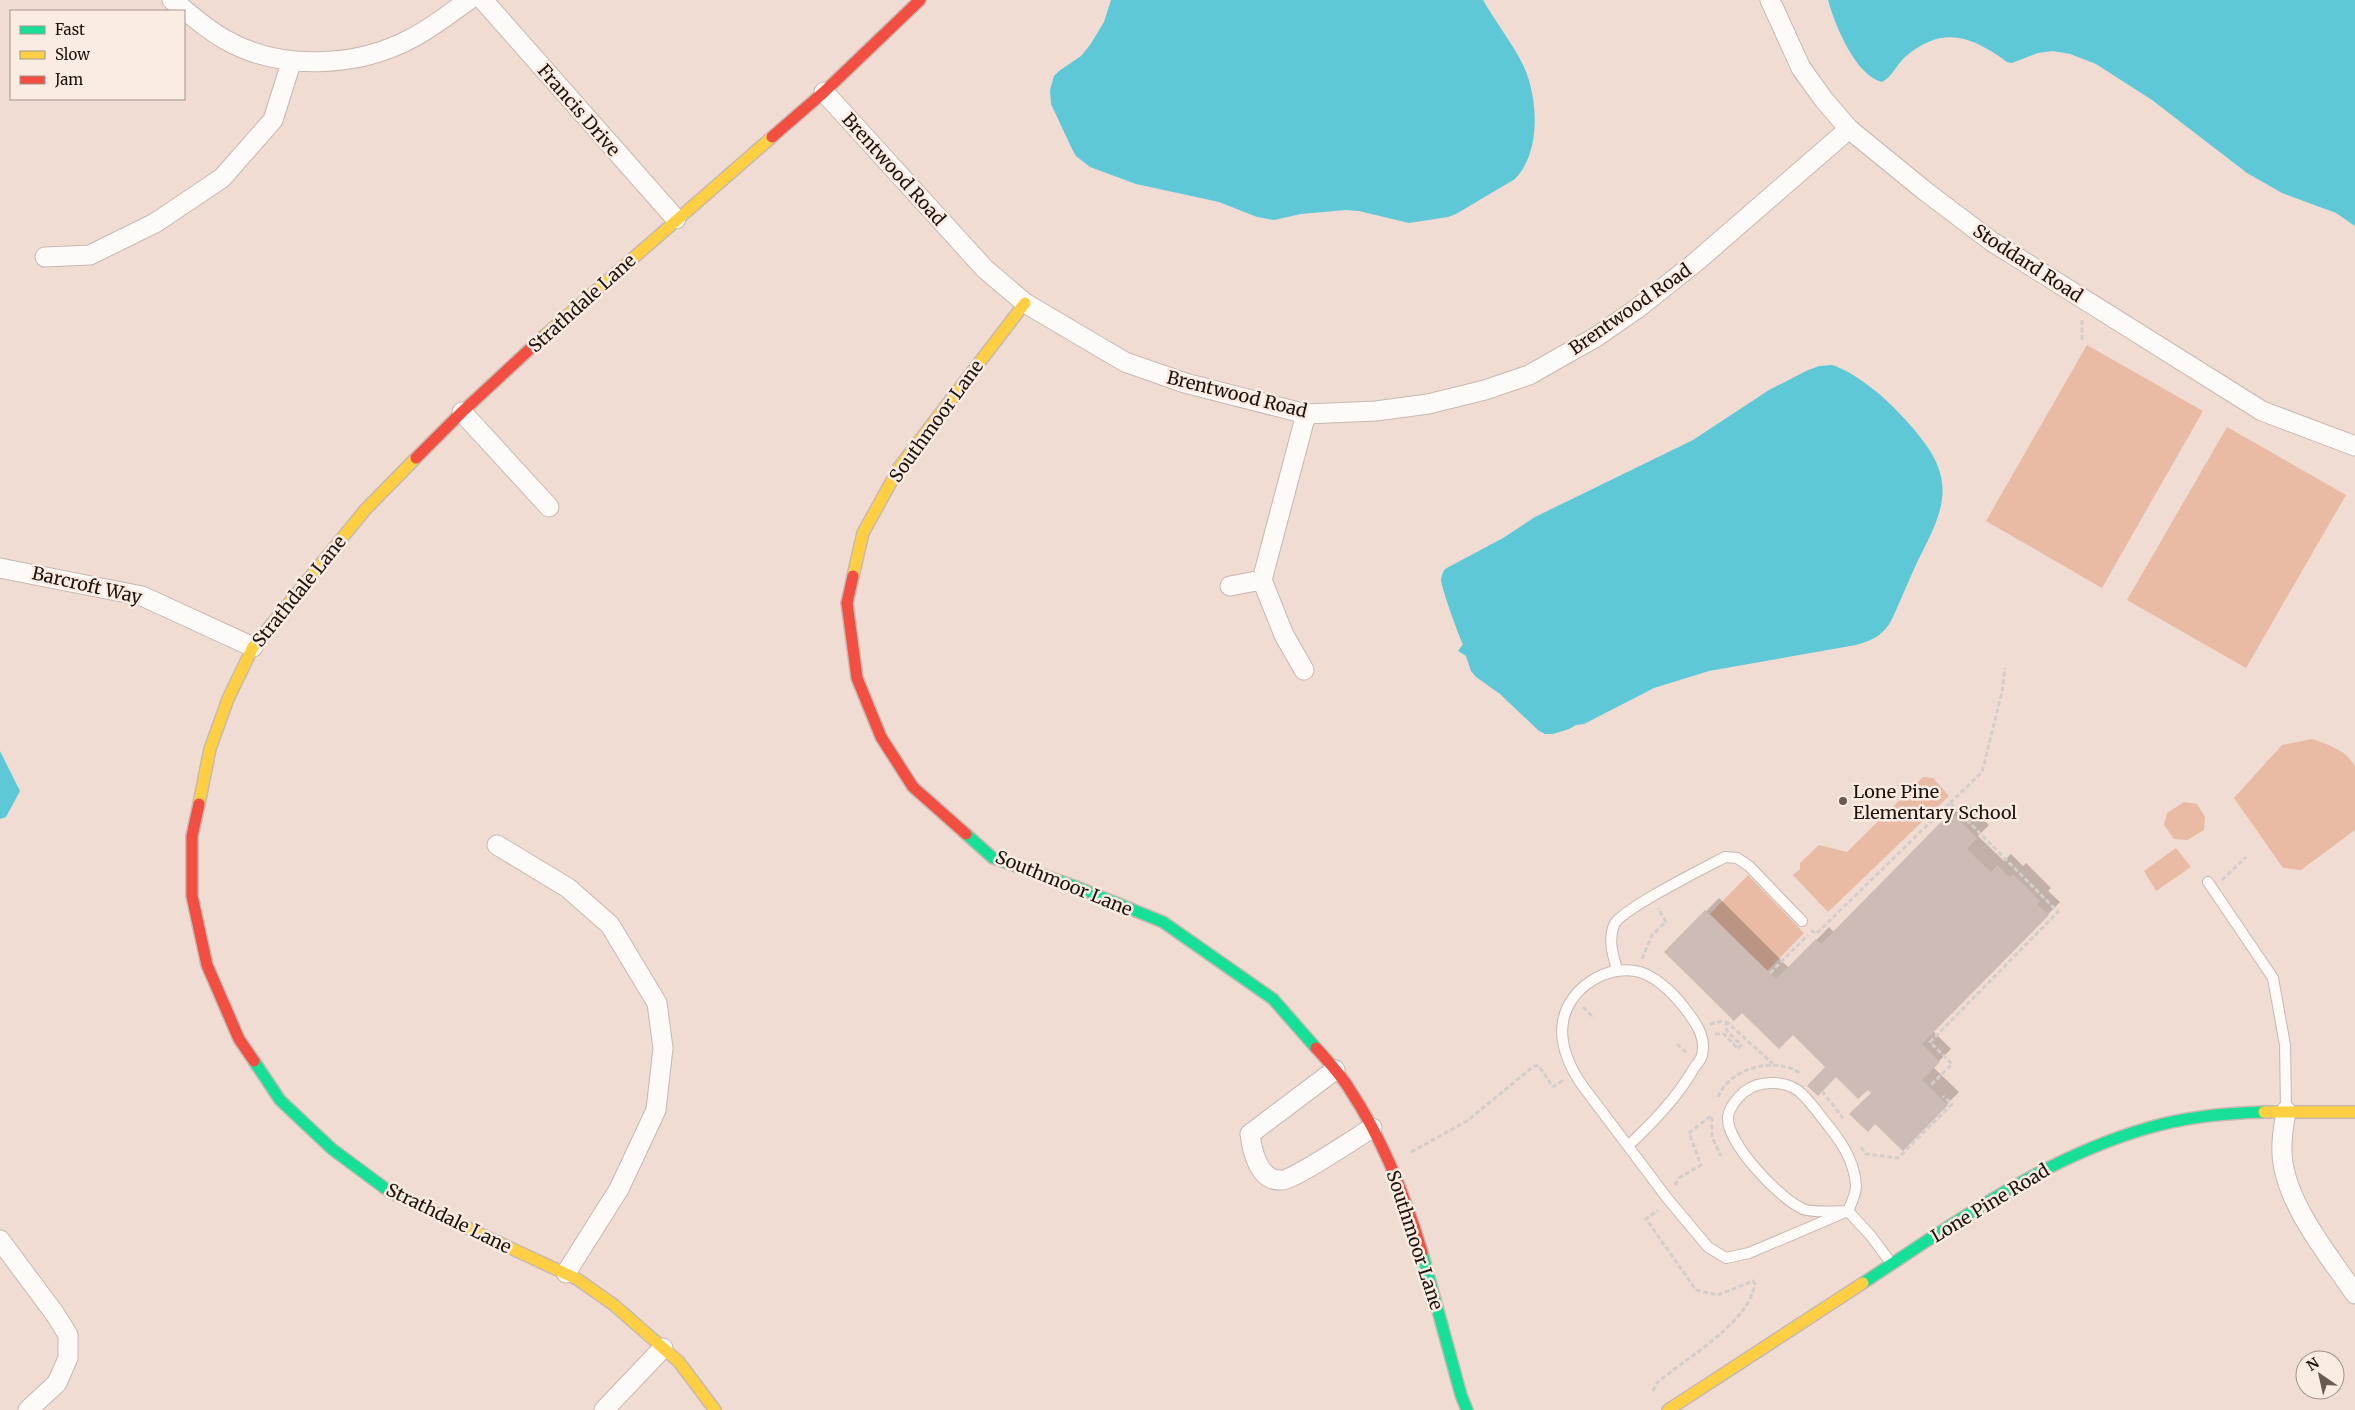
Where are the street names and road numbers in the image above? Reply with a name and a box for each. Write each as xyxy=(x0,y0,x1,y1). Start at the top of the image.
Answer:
street label: Francis Drive xyxy=(533,59,625,161)
street label: Brentwood Road xyxy=(837,108,951,230)
street label: Stoddard Road xyxy=(1969,219,2087,307)
street label: Strathdale Lane xyxy=(524,249,640,357)
street label: Brentwood Road xyxy=(1564,258,1696,360)
street label: Southmoor Lane xyxy=(884,355,988,487)
street label: Brentwood Road xyxy=(1164,365,1310,423)
street label: Strathdale Lane xyxy=(247,531,351,651)
street label: Barcroft Way xyxy=(30,561,145,609)
street label: Southmoor Lane xyxy=(992,845,1136,921)
street label: Lone Pine Road xyxy=(1927,1159,2054,1247)
street label: Southmoor Lane xyxy=(1382,1167,1448,1313)
street label: Strathdale Lane xyxy=(383,1178,515,1258)

